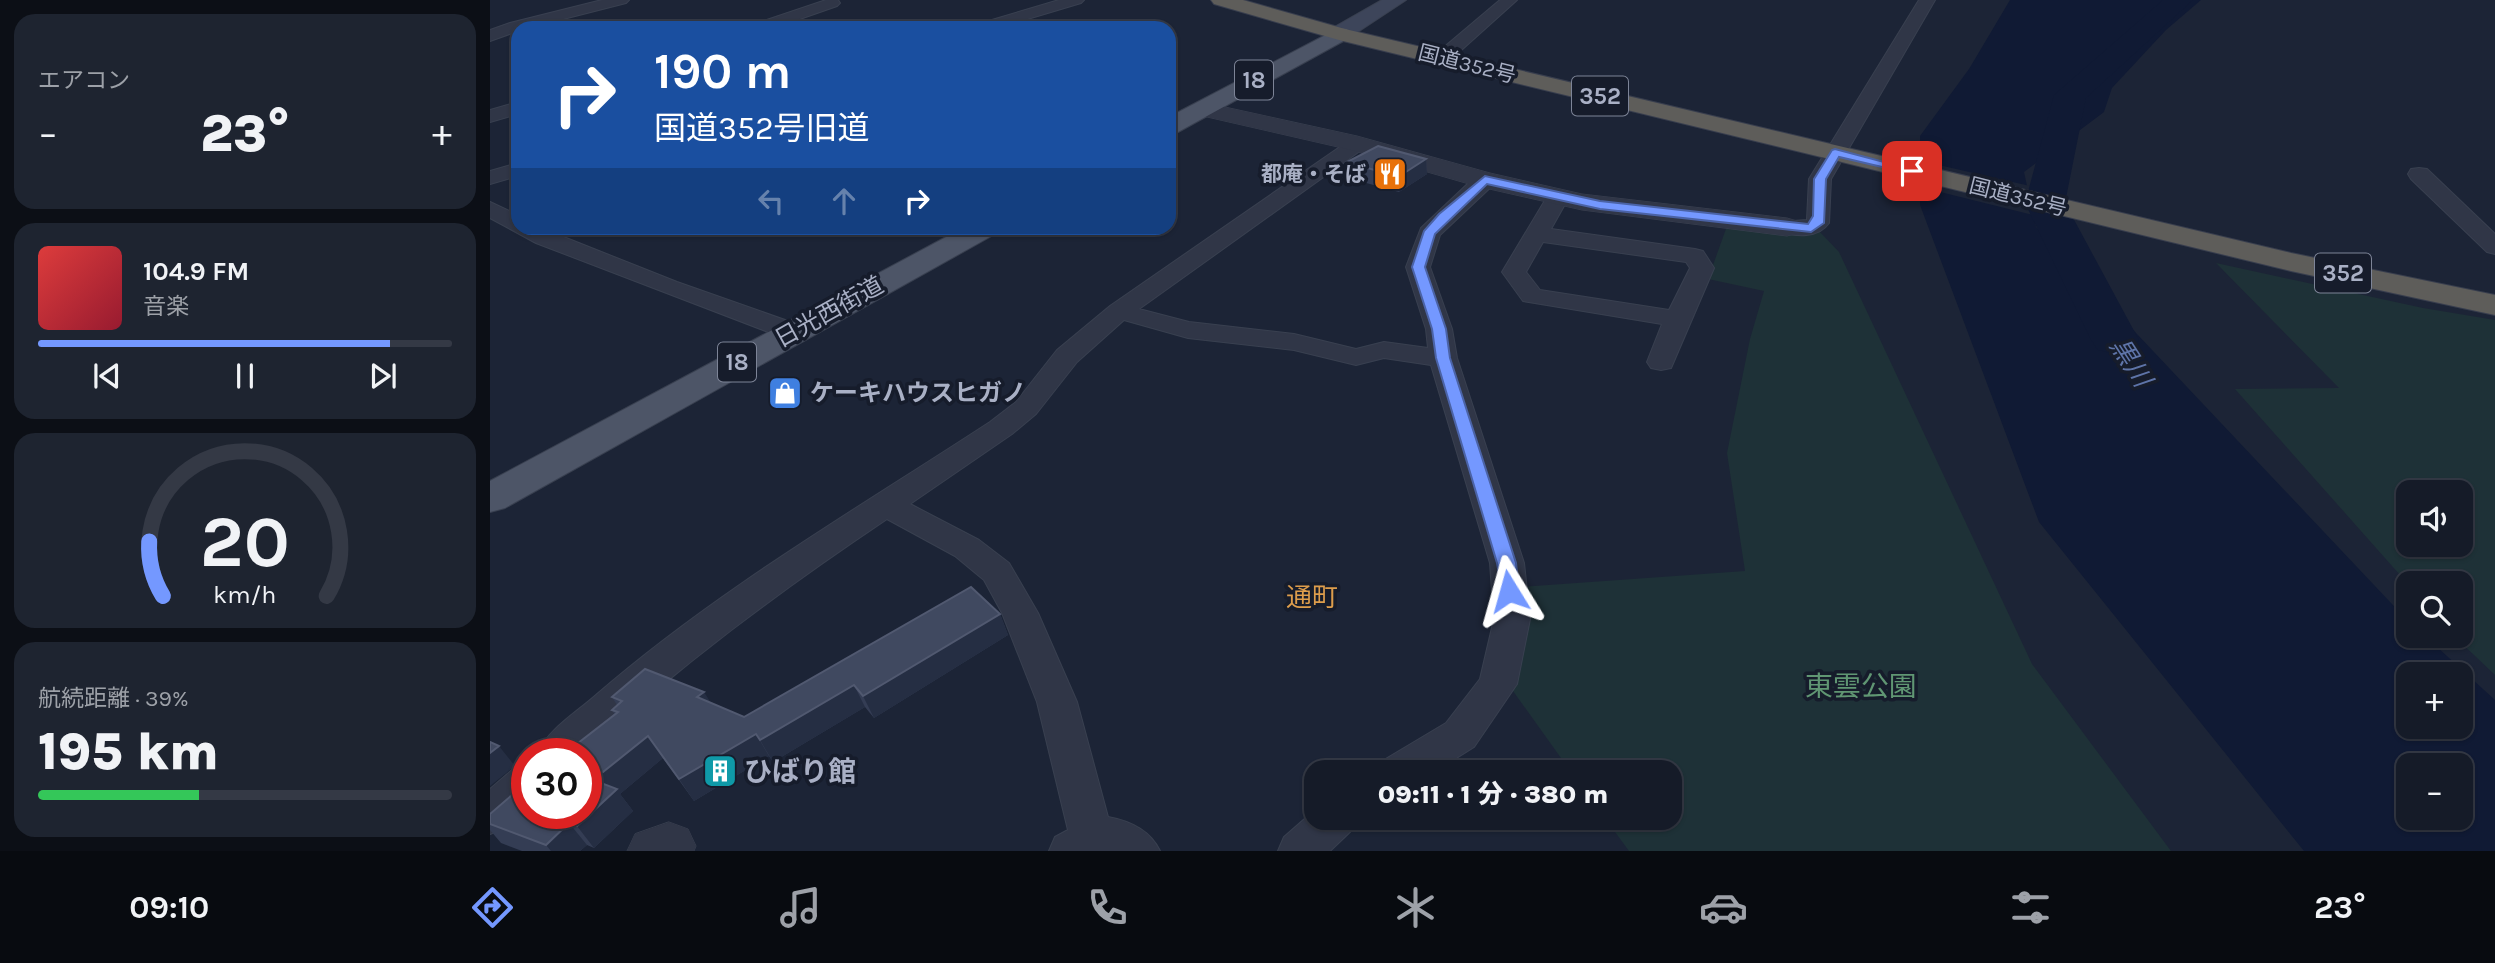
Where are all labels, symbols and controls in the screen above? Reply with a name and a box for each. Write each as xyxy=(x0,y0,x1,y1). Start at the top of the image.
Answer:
street label: 国道352号 xyxy=(1416,40,1518,88)
text: 190 m xyxy=(654,43,791,100)
icon: right xyxy=(539,49,630,140)
road number: 18 xyxy=(1235,60,1273,100)
text: エアコン xyxy=(38,67,130,94)
road number: 352 xyxy=(1572,76,1628,116)
text: 23° xyxy=(200,103,290,164)
text: 国道352号旧道 xyxy=(654,110,870,147)
text: − xyxy=(38,111,58,156)
text: + xyxy=(432,111,452,156)
pin xyxy=(1882,141,1942,201)
icon: arrive xyxy=(1893,152,1931,190)
restaurant icon: 都庵・そば xyxy=(1371,155,1409,193)
place label: 都庵・そば xyxy=(1261,162,1366,186)
street label: 国道352号 xyxy=(1967,173,2069,221)
icon: left xyxy=(752,182,790,220)
icon: ahead xyxy=(825,182,863,220)
icon: right xyxy=(898,182,936,220)
road number: 352 xyxy=(2315,254,2371,292)
text: 104.9 FM xyxy=(143,256,249,287)
street label: 日光西街道 xyxy=(770,271,888,353)
text: 音楽 xyxy=(143,293,189,320)
water label: 黒川 xyxy=(2103,332,2159,395)
road number: 18 xyxy=(718,342,756,382)
icon: previous xyxy=(88,357,126,395)
icon: pause xyxy=(226,357,264,395)
icon: next xyxy=(364,357,402,395)
shop icon: ケーキハウスヒガノ xyxy=(766,374,804,412)
place label: ケーキハウスヒガノ xyxy=(810,379,1026,407)
map controls xyxy=(2396,480,2473,830)
button: sound xyxy=(2396,480,2473,557)
text: 20 xyxy=(200,500,290,585)
position arrow xyxy=(1472,554,1546,628)
button: search xyxy=(2396,571,2473,648)
text: km/h xyxy=(213,580,277,609)
district label: 通町 xyxy=(1286,582,1338,613)
button: + xyxy=(2396,662,2473,739)
park label: 東雲公園 xyxy=(1805,670,1917,703)
text: 航続距離 · 39% xyxy=(38,685,189,712)
text: 195 km xyxy=(38,721,219,782)
speed limit sign: 30 xyxy=(511,738,602,829)
building icon: ひばり館 xyxy=(701,752,739,790)
button: − xyxy=(2396,753,2473,830)
place label: ひばり館 xyxy=(744,755,856,788)
text: 09:11 · 1 分 · 380 m xyxy=(1378,779,1608,810)
icon: directions xyxy=(468,883,517,932)
icon: music xyxy=(776,883,825,932)
icon: phone xyxy=(1083,883,1132,932)
icon: climate xyxy=(1391,883,1440,932)
icon: car xyxy=(1699,883,1748,932)
icon: filters xyxy=(2006,883,2055,932)
text: 09:10 xyxy=(129,889,209,926)
text: 23° xyxy=(2314,889,2366,926)

